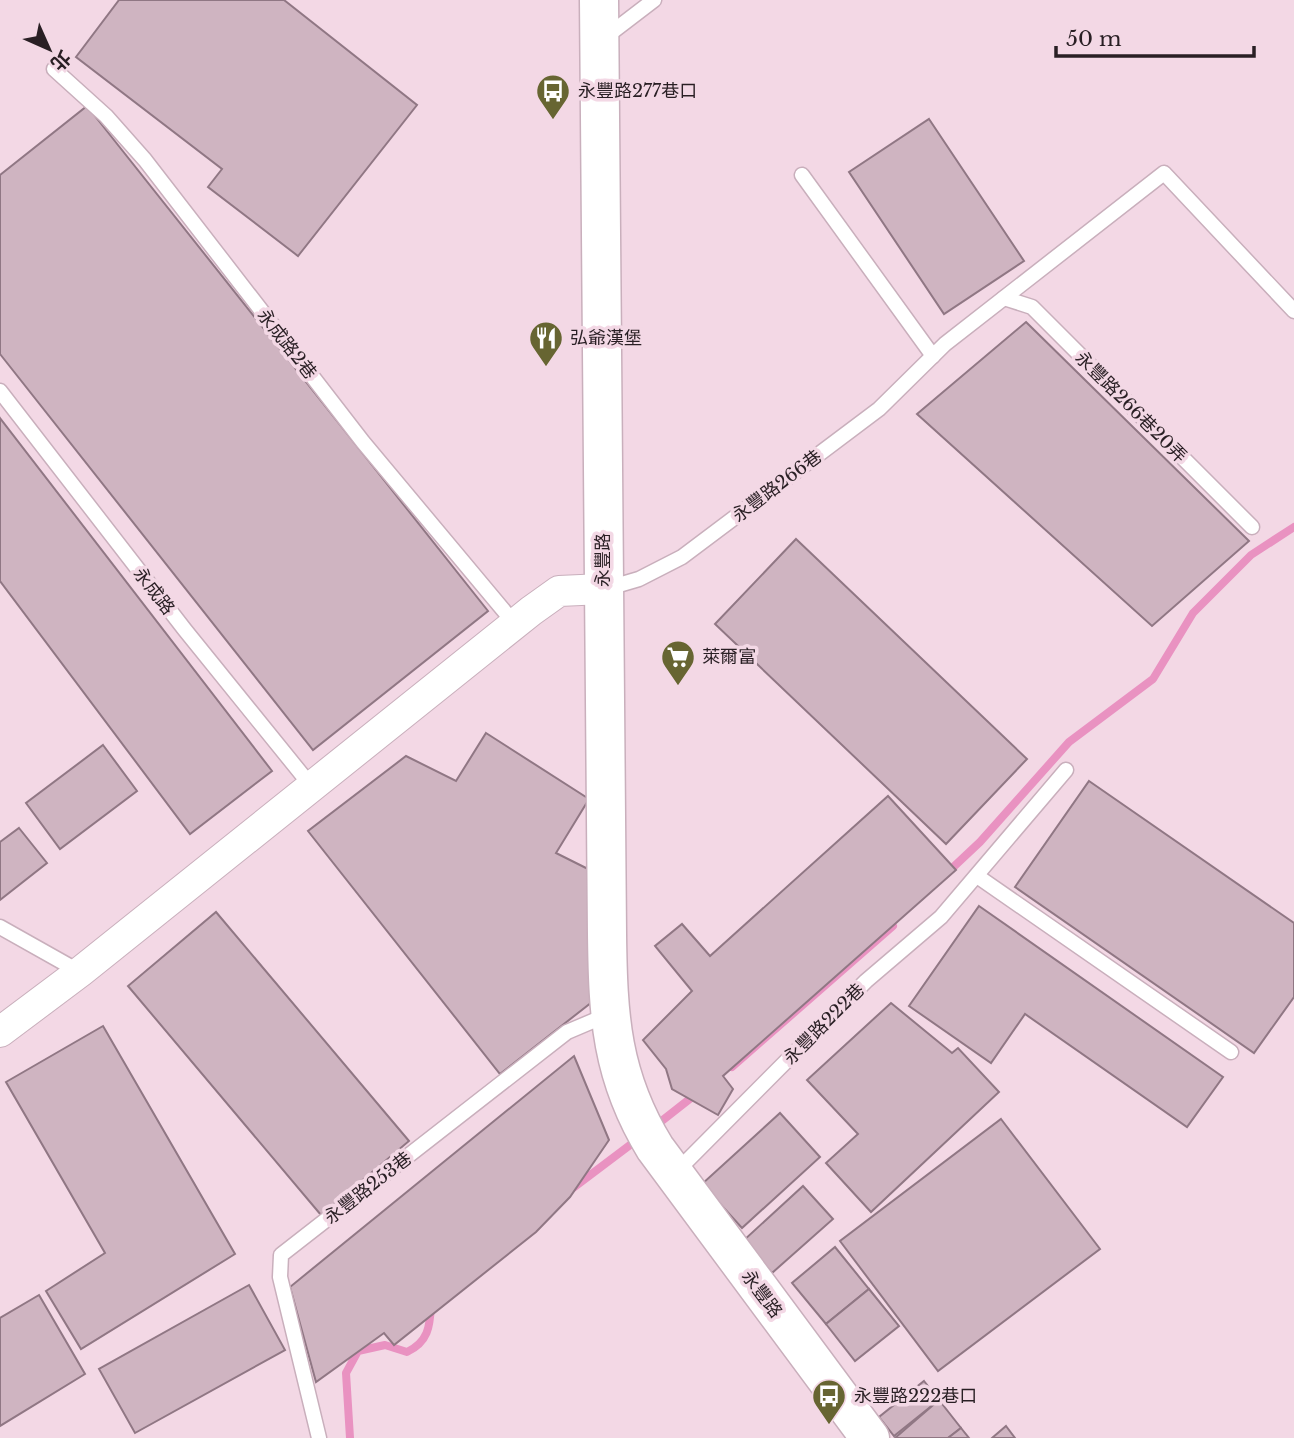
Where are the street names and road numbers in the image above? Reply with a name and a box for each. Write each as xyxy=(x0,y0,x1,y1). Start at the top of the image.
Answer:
street label: 永成路2巷 xyxy=(253,304,321,384)
street label: 永豐路266巷20弄 xyxy=(1071,347,1191,467)
street label: 永豐路266巷 xyxy=(728,445,826,527)
street label: 永豐路 xyxy=(592,533,614,587)
street label: 永成路 xyxy=(129,563,179,619)
street label: 永豐路222巷 xyxy=(779,979,869,1069)
street label: 永豐路253巷 xyxy=(320,1147,416,1229)
street label: 永豐路 xyxy=(737,1266,787,1322)

